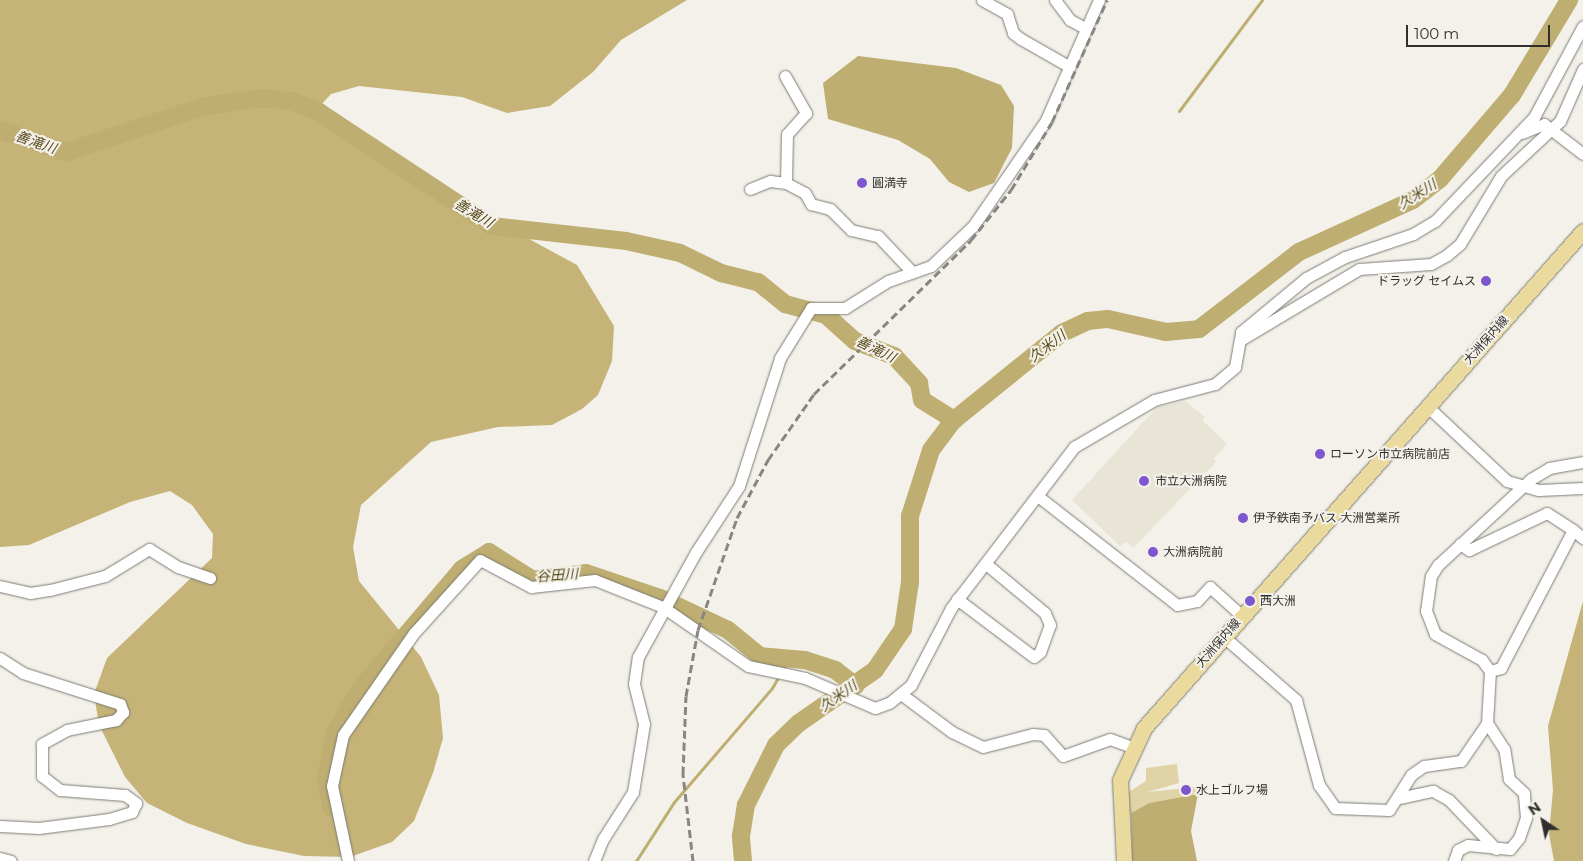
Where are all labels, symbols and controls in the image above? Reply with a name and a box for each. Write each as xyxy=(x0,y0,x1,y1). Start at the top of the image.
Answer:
scale bar xyxy=(1408,15,1552,47)
text: 100 m xyxy=(1414,24,1459,43)
water label: 善滝川 xyxy=(13,127,59,157)
place label: 圓満寺 xyxy=(872,176,908,190)
water label: 久米川 xyxy=(1395,176,1439,212)
marker: 圓満寺 xyxy=(856,177,868,189)
water label: 善滝川 xyxy=(452,195,496,231)
place label: ドラッグ セイムス xyxy=(1377,274,1476,288)
marker: ドラッグ セイムス xyxy=(1480,275,1492,287)
street label: 大洲保内線 xyxy=(1461,313,1511,367)
water label: 久米川 xyxy=(1025,327,1069,365)
water label: 善滝川 xyxy=(853,332,899,366)
place label: ローソン市立病院前店 xyxy=(1330,447,1450,461)
marker: ローソン市立病院前店 xyxy=(1314,448,1326,460)
marker: 市立大洲病院 xyxy=(1137,474,1151,488)
place label: 市立大洲病院 xyxy=(1155,474,1227,488)
place label: 伊予鉄南予バス 大洲営業所 xyxy=(1253,511,1400,525)
marker: 伊予鉄南予バス 大洲営業所 xyxy=(1237,512,1249,524)
place label: 大洲病院前 xyxy=(1163,545,1223,559)
marker: 大洲病院前 xyxy=(1147,546,1159,558)
water label: 谷田川 xyxy=(535,565,579,585)
place label: 西大洲 xyxy=(1260,594,1296,608)
marker: 西大洲 xyxy=(1244,595,1256,607)
street label: 大洲保内線 xyxy=(1193,616,1243,670)
water label: 久米川 xyxy=(816,677,860,715)
place label: 水上ゴルフ場 xyxy=(1196,783,1268,797)
marker: 水上ゴルフ場 xyxy=(1180,784,1192,796)
north arrow xyxy=(1518,796,1568,846)
text: N xyxy=(1525,798,1544,819)

